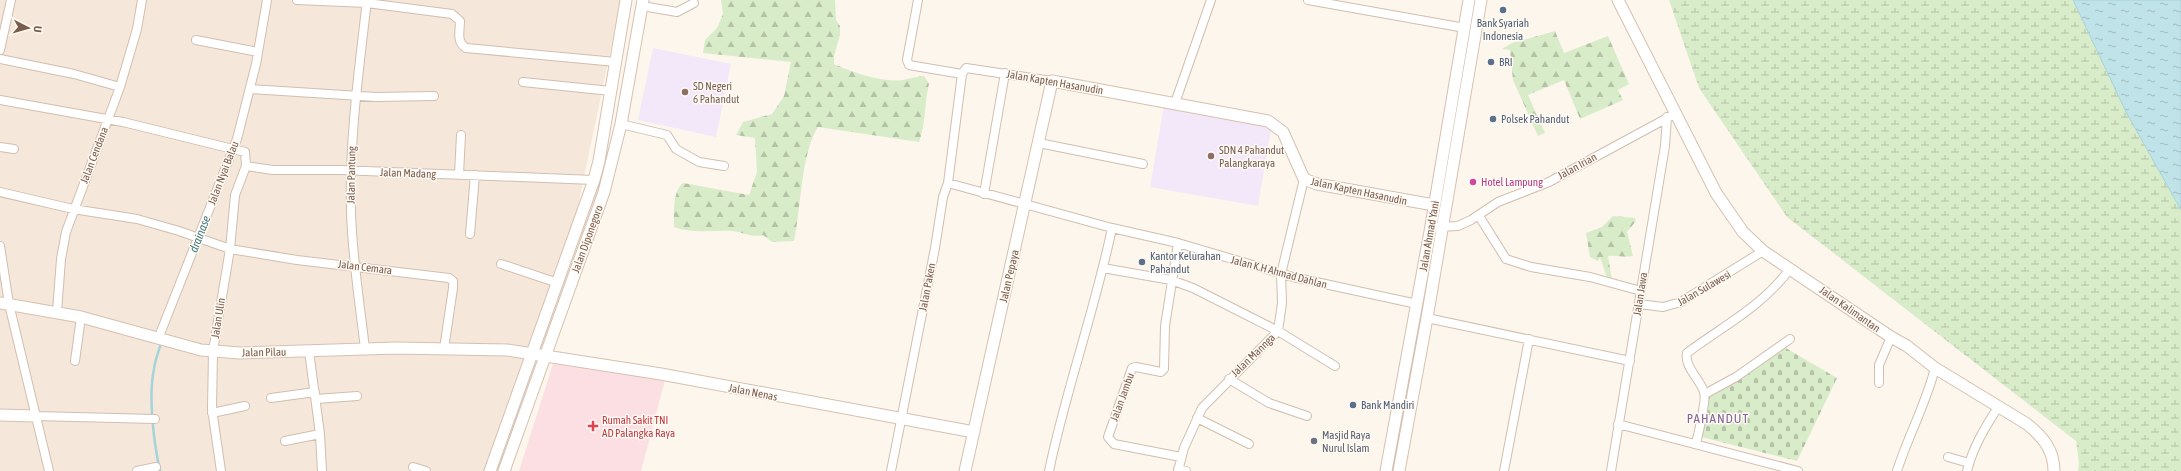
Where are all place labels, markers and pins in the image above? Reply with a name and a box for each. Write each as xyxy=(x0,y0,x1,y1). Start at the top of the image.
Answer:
marker: Bank Syariah Indonesia xyxy=(1498,5,1508,15)
place label: Bank Syariah Indonesia xyxy=(1477,17,1529,42)
place label: BRI xyxy=(1499,56,1513,68)
marker: BRI xyxy=(1486,57,1496,67)
place label: SD Negeri 6 Pahandut xyxy=(693,80,739,105)
marker: SD Negeri 6 Pahandut xyxy=(680,87,690,97)
place label: Polsek Pahandut xyxy=(1501,113,1569,125)
marker: Polsek Pahandut xyxy=(1488,114,1498,124)
place label: SDN 4 Pahandut Palangkaraya xyxy=(1219,144,1284,169)
marker: SDN 4 Pahandut Palangkaraya xyxy=(1206,151,1216,161)
place label: Hotel Lampung xyxy=(1481,176,1543,188)
marker: Hotel Lampung xyxy=(1468,177,1478,187)
place label: Kantor Kelurahan Pahandut xyxy=(1150,250,1221,275)
marker: Kantor Kelurahan Pahandut xyxy=(1137,257,1147,267)
place label: Bank Mandiri xyxy=(1361,399,1414,411)
marker: Bank Mandiri xyxy=(1348,400,1358,410)
place label: Rumah Sakit TNI AD Palangka Raya xyxy=(602,414,675,439)
marker: Rumah Sakit TNI AD Palangka Raya xyxy=(587,420,599,432)
place label: Masjid Raya Nurul Islam xyxy=(1322,429,1370,454)
marker: Masjid Raya Nurul Islam xyxy=(1309,436,1319,446)

